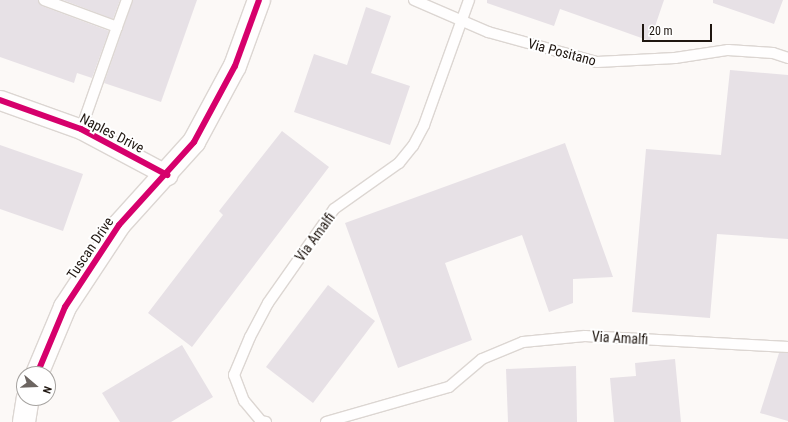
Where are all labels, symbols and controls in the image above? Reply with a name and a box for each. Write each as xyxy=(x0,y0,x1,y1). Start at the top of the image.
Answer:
scale bar xyxy=(644,16,714,42)
text: 20 m xyxy=(649,24,673,38)
street label: Via Positano xyxy=(526,35,598,69)
street label: Naples Drive xyxy=(77,110,147,156)
street label: Via Amalfi xyxy=(292,209,338,265)
street label: Tuscan Drive xyxy=(63,214,117,282)
street label: Via Amalfi xyxy=(591,328,649,348)
north arrow xyxy=(16,366,56,406)
text: N xyxy=(40,384,54,395)

